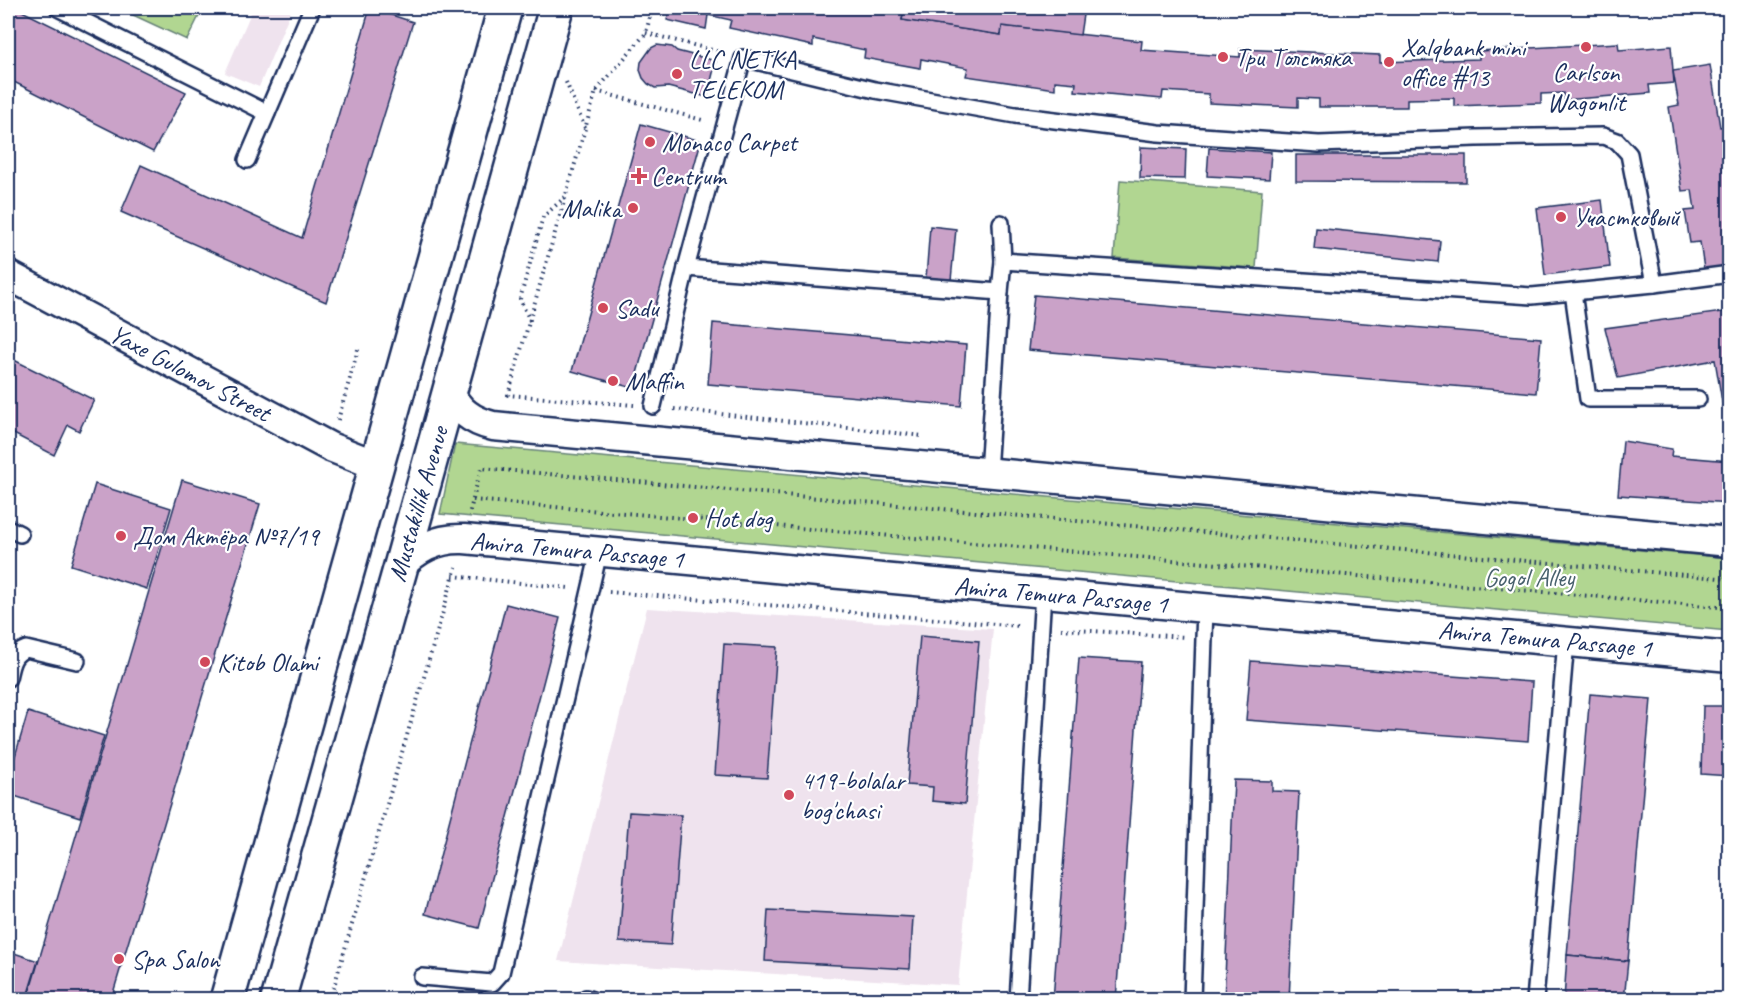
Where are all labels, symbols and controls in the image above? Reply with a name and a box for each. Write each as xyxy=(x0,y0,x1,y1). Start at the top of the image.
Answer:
place label: Xalqbank mini office #13 xyxy=(1401,31,1529,94)
marker: Carlson Wagonlit xyxy=(1579,40,1593,54)
place label: Три Толстяка xyxy=(1235,41,1353,74)
place label: LLC NETKA TELEKOM xyxy=(689,43,797,106)
marker: Три Толстяка xyxy=(1216,50,1230,64)
marker: Xalqbank mini office #13 xyxy=(1382,55,1396,69)
place label: Carlson Wagonlit xyxy=(1547,56,1627,119)
marker: LLC NETKA TELEKOM xyxy=(670,67,684,81)
place label: Monaco Carpet xyxy=(662,126,799,159)
marker: Monaco Carpet xyxy=(643,135,657,149)
place label: Centrum xyxy=(651,160,728,193)
marker: Centrum xyxy=(632,169,646,183)
place label: Malika xyxy=(562,192,623,225)
marker: Malika xyxy=(626,201,640,215)
place label: Участковый xyxy=(1573,201,1682,234)
marker: Участковый xyxy=(1554,210,1568,224)
place label: Sadu xyxy=(615,292,661,325)
marker: Sadu xyxy=(596,301,610,315)
street label: Yaxe Gulomov Street xyxy=(104,317,278,430)
place label: Maffin xyxy=(625,365,685,398)
marker: Maffin xyxy=(606,374,620,388)
street label: Mustakillik Avenue xyxy=(380,420,457,585)
place label: Hot dog xyxy=(705,502,774,535)
marker: Hot dog xyxy=(686,511,700,525)
place label: Дом Актёра №7/19 xyxy=(133,520,321,553)
street label: Amira Temura Passage 1 xyxy=(469,524,686,576)
marker: Дом Актёра №7/19 xyxy=(114,529,128,543)
park label: Gogol Alley xyxy=(1484,561,1576,594)
street label: Amira Temura Passage 1 xyxy=(953,569,1170,621)
street label: Amira Temura Passage 1 xyxy=(1437,613,1654,665)
place label: Kitob Olami xyxy=(217,646,321,679)
marker: Kitob Olami xyxy=(198,655,212,669)
place label: 419-bolalar bog'chasi xyxy=(801,764,907,827)
marker: 419-bolalar bog'chasi xyxy=(782,788,796,802)
place label: Spa Salon xyxy=(131,943,221,976)
marker: Spa Salon xyxy=(112,952,126,966)

